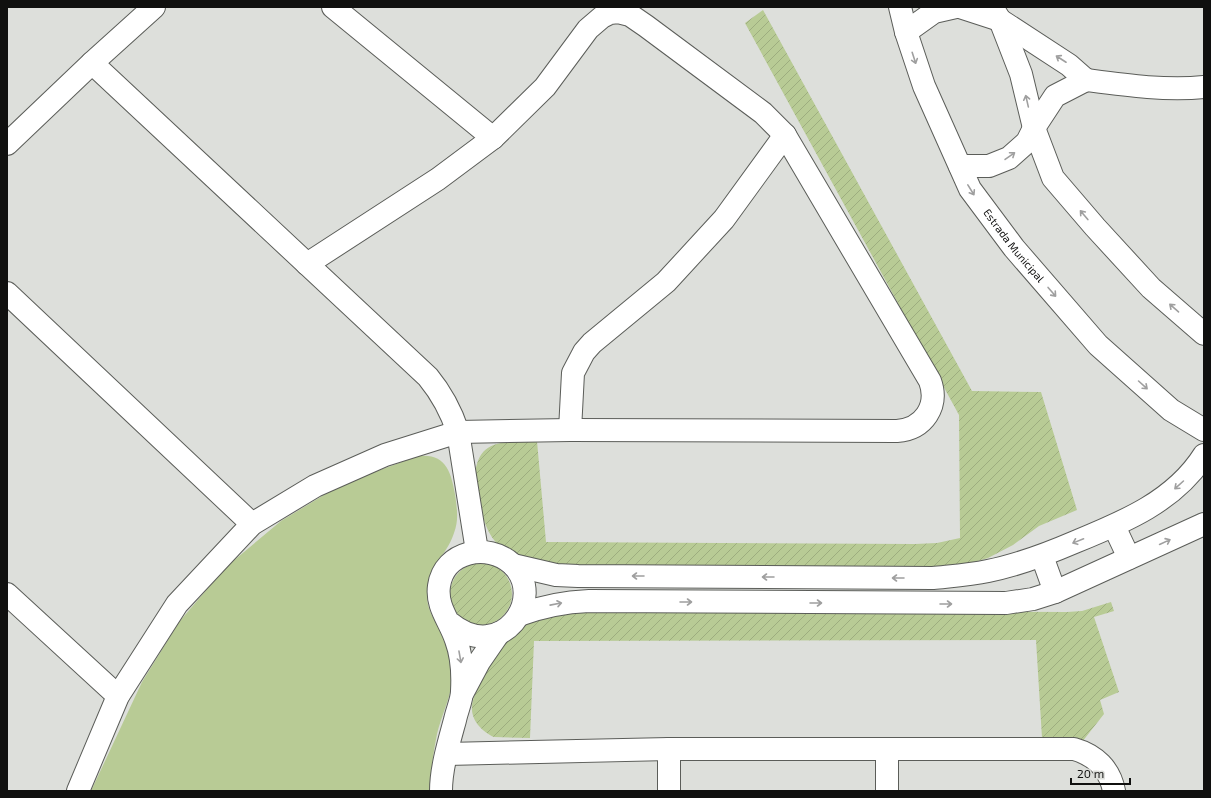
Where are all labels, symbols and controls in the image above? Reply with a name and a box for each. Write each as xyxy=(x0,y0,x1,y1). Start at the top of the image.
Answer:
one-way arrow xyxy=(911,52,919,64)
one-way arrow xyxy=(1055,55,1067,63)
one-way arrow xyxy=(1023,95,1031,108)
one-way arrow xyxy=(1005,152,1016,160)
one-way arrow xyxy=(968,184,976,196)
street label: Estrada Municipal xyxy=(981,206,1048,285)
one-way arrow xyxy=(1080,210,1089,220)
one-way arrow xyxy=(1047,287,1057,297)
one-way arrow xyxy=(1169,304,1180,313)
one-way arrow xyxy=(1137,380,1148,389)
one-way arrow xyxy=(1174,480,1185,489)
one-way arrow xyxy=(1072,538,1084,545)
one-way arrow xyxy=(1158,538,1170,545)
one-way arrow xyxy=(632,573,645,580)
one-way arrow xyxy=(762,573,775,581)
one-way arrow xyxy=(892,574,905,582)
one-way arrow xyxy=(679,598,692,606)
one-way arrow xyxy=(549,599,562,607)
one-way arrow xyxy=(809,599,822,607)
one-way arrow xyxy=(939,600,952,607)
one-way arrow xyxy=(456,650,464,663)
scale bar xyxy=(1071,760,1130,786)
text: 20 m xyxy=(1077,766,1104,780)

